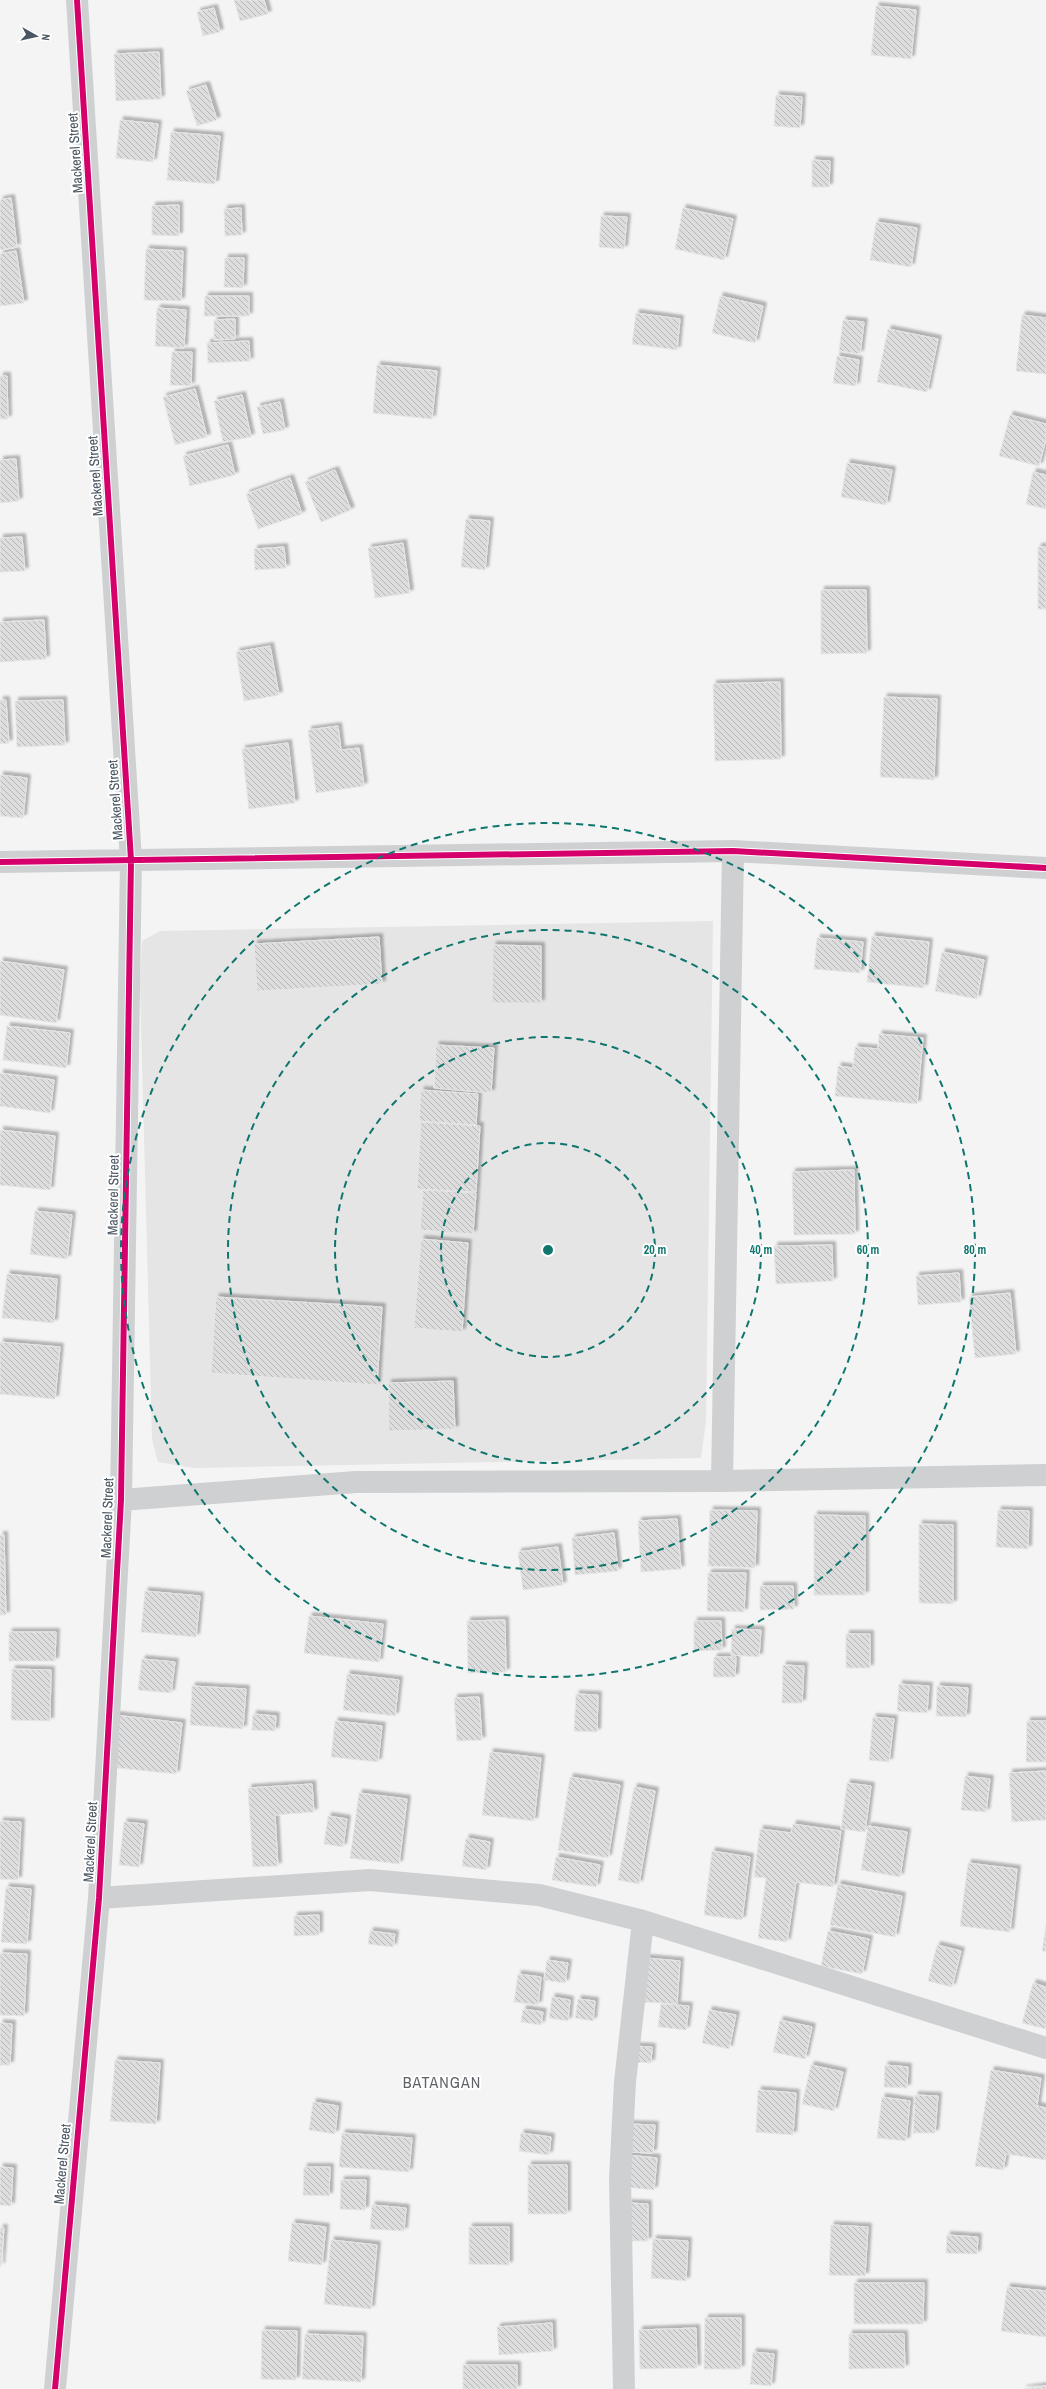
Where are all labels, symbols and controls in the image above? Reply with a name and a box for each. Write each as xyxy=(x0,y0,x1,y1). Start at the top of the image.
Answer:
north arrow xyxy=(16,16,56,56)
text: N xyxy=(39,33,53,42)
street label: Mackerel Street xyxy=(63,112,87,194)
street label: Mackerel Street xyxy=(83,435,107,517)
street label: Mackerel Street xyxy=(103,759,127,841)
street label: Mackerel Street xyxy=(103,1155,123,1235)
text: 20 m xyxy=(644,1242,666,1258)
text: 40 m xyxy=(750,1242,772,1258)
text: 60 m xyxy=(857,1242,879,1258)
text: 80 m xyxy=(964,1242,986,1258)
centre of rings xyxy=(541,1243,555,1257)
street label: Mackerel Street xyxy=(97,1478,117,1558)
street label: Mackerel Street xyxy=(79,1801,101,1883)
district label: BATANGAN xyxy=(403,2071,481,2093)
street label: Mackerel Street xyxy=(50,2123,74,2205)

